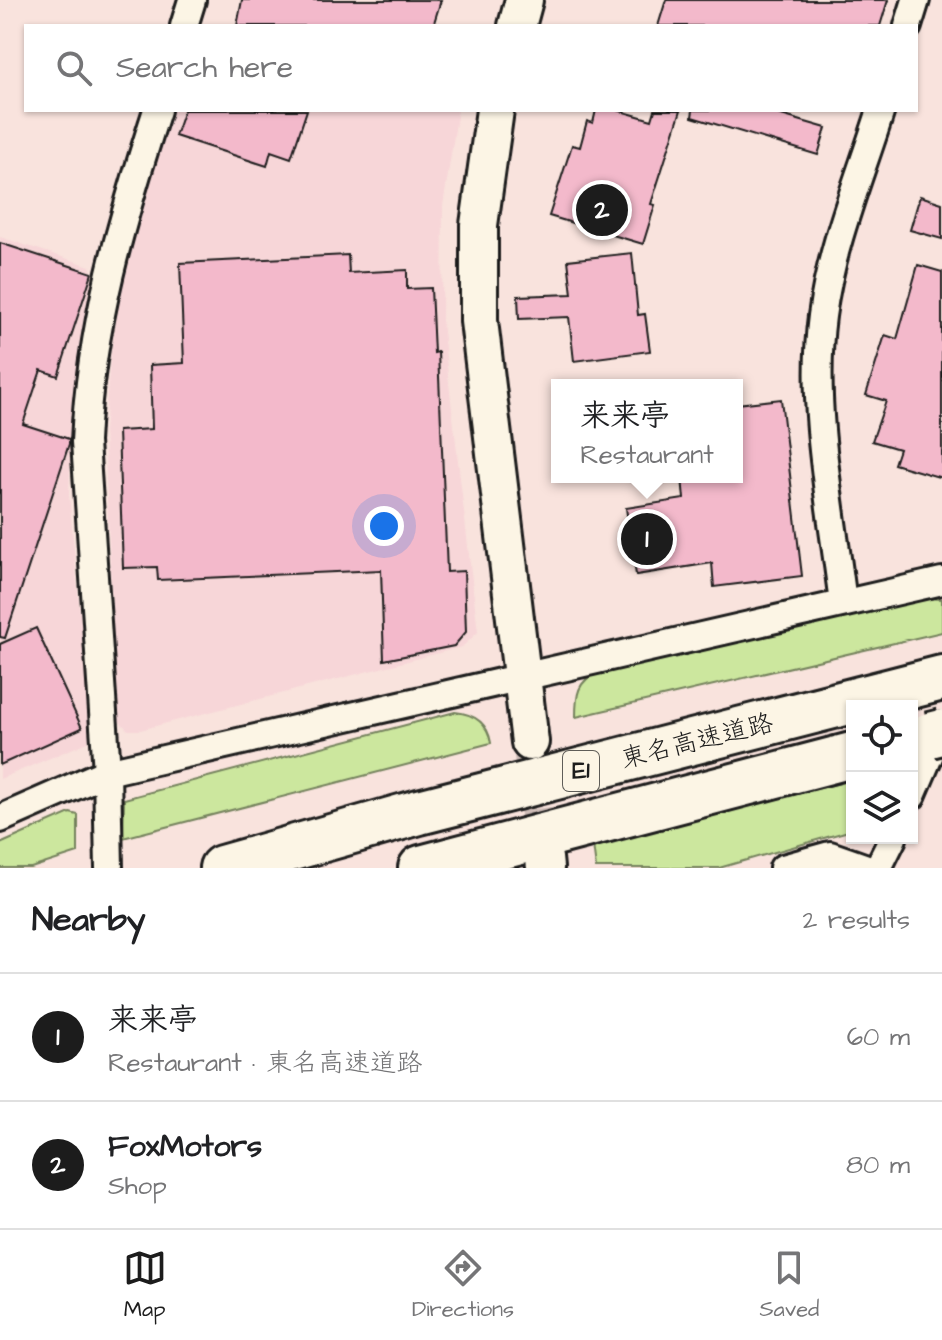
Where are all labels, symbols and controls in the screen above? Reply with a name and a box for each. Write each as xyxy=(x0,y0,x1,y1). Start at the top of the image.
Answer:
search box xyxy=(24,24,918,112)
icon: search xyxy=(52,46,96,90)
text: Search here xyxy=(116,47,293,89)
pin: 2 xyxy=(576,180,628,240)
popup xyxy=(551,379,743,483)
text: 来来亭 xyxy=(580,395,670,437)
text: Restaurant xyxy=(580,437,714,473)
your location xyxy=(364,506,404,546)
pin: 1 xyxy=(621,509,673,569)
map controls xyxy=(846,700,918,844)
button: locate xyxy=(846,700,918,772)
street label: 東名高速道路 xyxy=(617,705,777,777)
road number: E1 xyxy=(563,751,599,791)
button: layers xyxy=(846,772,918,844)
text: Nearby xyxy=(32,896,146,944)
text: 2 results xyxy=(802,902,910,938)
text: 来来亭 xyxy=(108,999,198,1041)
text: 1 xyxy=(56,1019,60,1055)
text: 60 m xyxy=(847,1019,910,1055)
text: Restaurant · 東名高速道路 xyxy=(108,1045,422,1081)
text: FoxMotors xyxy=(108,1126,262,1168)
text: 2 xyxy=(51,1147,65,1183)
text: 80 m xyxy=(846,1147,910,1183)
text: Shop xyxy=(108,1168,167,1204)
tab: Map xyxy=(123,1246,167,1325)
tab: Directions xyxy=(412,1246,514,1325)
tab: Saved xyxy=(759,1246,819,1325)

